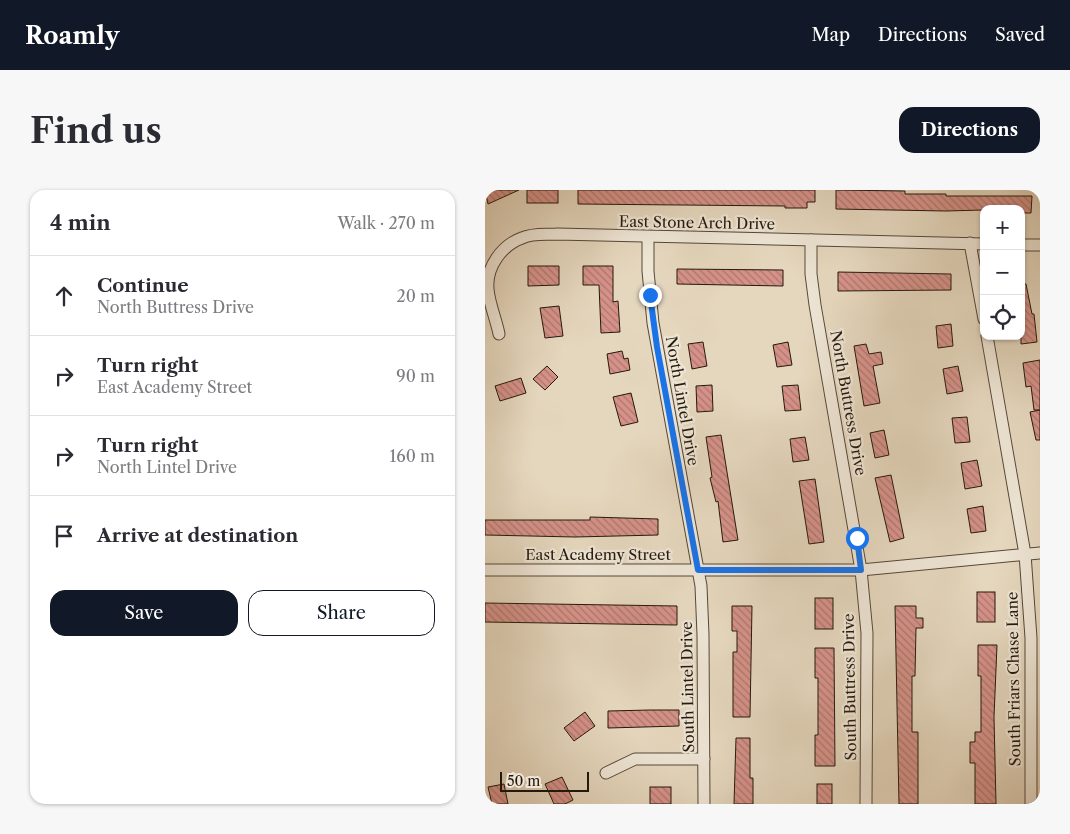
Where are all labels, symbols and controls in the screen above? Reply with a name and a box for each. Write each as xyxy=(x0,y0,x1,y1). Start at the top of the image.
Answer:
text: Roamly xyxy=(25,21,119,50)
text: Map xyxy=(811,24,850,46)
text: Directions xyxy=(878,24,967,46)
text: Saved xyxy=(995,24,1045,46)
button: Directions xyxy=(899,107,1040,153)
text: Find us xyxy=(30,109,162,152)
map controls xyxy=(980,205,1025,340)
button: + xyxy=(980,205,1025,250)
text: 4 min xyxy=(50,210,111,235)
street label: East Stone Arch Drive xyxy=(619,212,775,233)
text: Walk · 270 m xyxy=(337,213,435,233)
button: − xyxy=(980,250,1025,295)
text: Continue xyxy=(97,274,189,297)
icon: ahead xyxy=(50,282,78,310)
route end xyxy=(639,284,662,307)
text: 20 m xyxy=(396,286,435,306)
button: locate xyxy=(980,295,1025,340)
text: North Buttress Drive xyxy=(97,297,254,317)
street label: North Buttress Drive xyxy=(826,329,871,477)
street label: North Lintel Drive xyxy=(662,335,703,467)
text: Turn right xyxy=(97,354,198,377)
icon: right xyxy=(50,362,78,390)
text: 90 m xyxy=(396,366,435,386)
text: East Academy Street xyxy=(97,377,252,397)
text: Turn right xyxy=(97,434,198,457)
icon: right xyxy=(50,442,78,470)
text: 160 m xyxy=(390,446,435,466)
text: North Lintel Drive xyxy=(97,457,237,477)
icon: arrive xyxy=(50,522,78,550)
text: Arrive at destination xyxy=(97,524,298,547)
route start xyxy=(846,527,869,550)
street label: East Academy Street xyxy=(525,545,671,564)
button: Save xyxy=(50,590,238,636)
button: Share xyxy=(248,590,435,636)
street label: South Friars Chase Lane xyxy=(1002,591,1025,767)
street label: South Buttress Drive xyxy=(839,613,860,761)
street label: South Lintel Drive xyxy=(677,621,698,753)
scale bar xyxy=(500,769,589,792)
text: 50 m xyxy=(507,772,540,790)

